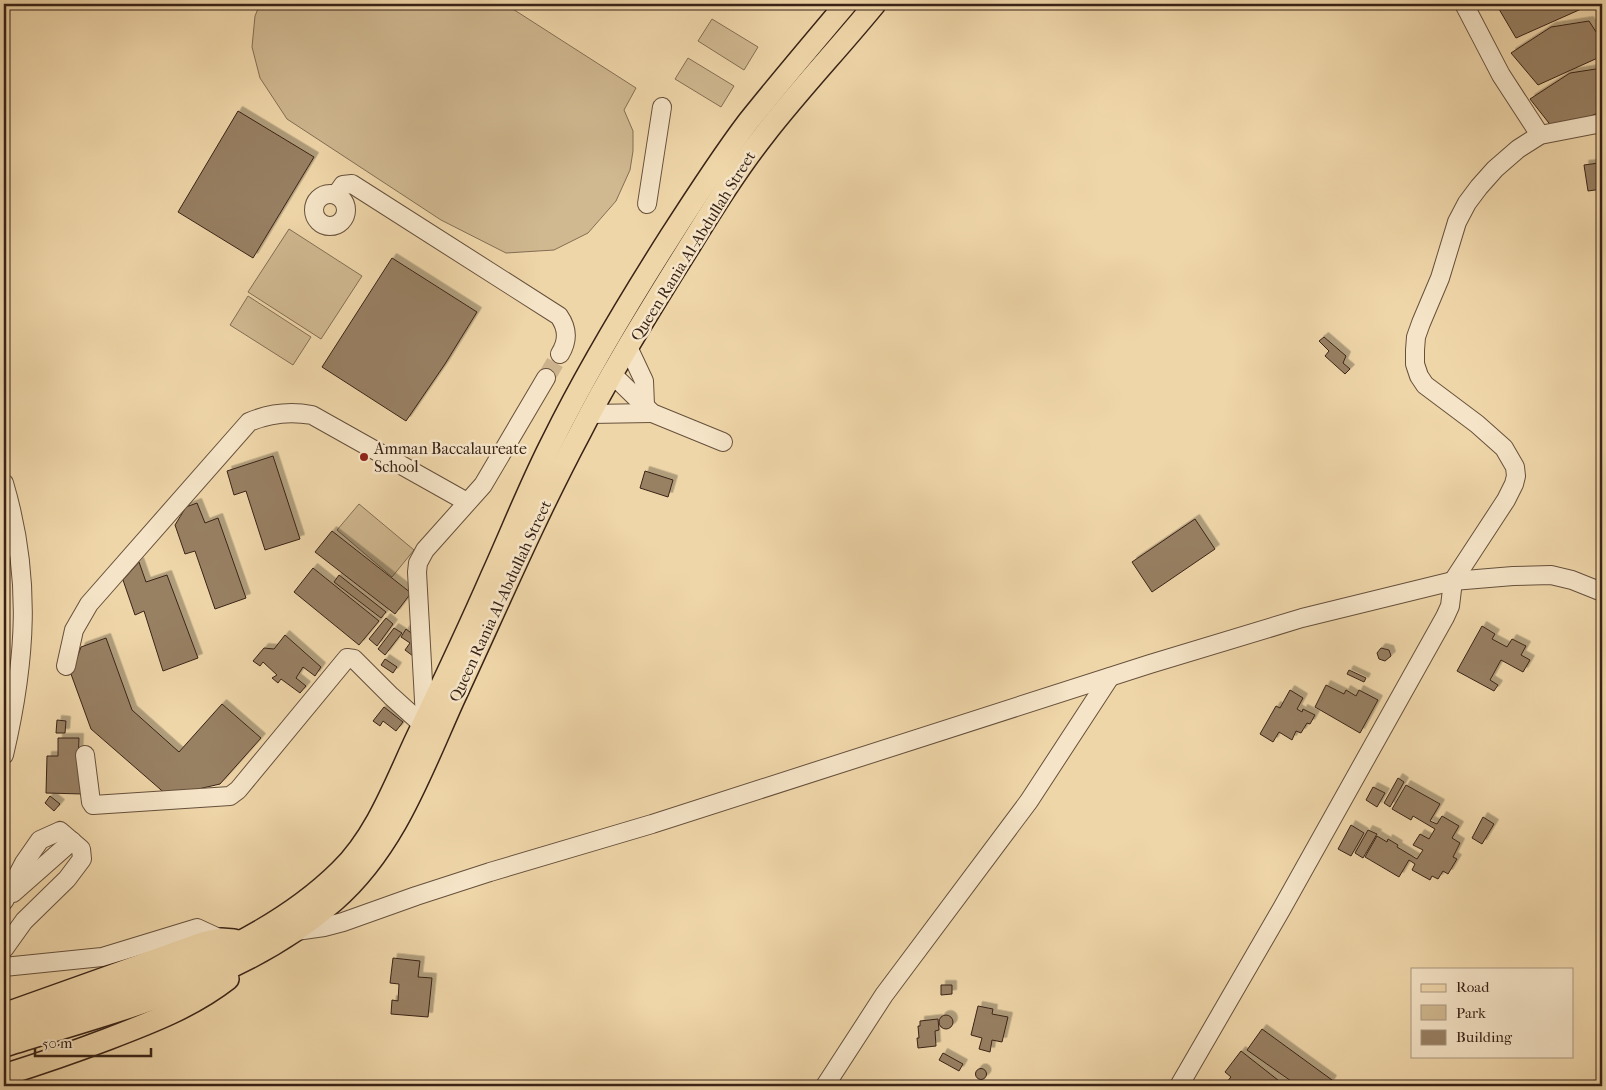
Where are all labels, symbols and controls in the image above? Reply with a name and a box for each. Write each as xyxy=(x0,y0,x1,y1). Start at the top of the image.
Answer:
street label: Queen Rania Al-Abdullah Street xyxy=(627,147,760,344)
place label: Amman Baccalaureate School xyxy=(373,439,527,476)
marker: Amman Baccalaureate School xyxy=(358,451,370,463)
street label: Queen Rania Al-Abdullah Street xyxy=(445,497,555,705)
legend xyxy=(1411,968,1574,1058)
text: Road xyxy=(1456,978,1490,996)
text: Park xyxy=(1456,1004,1486,1022)
scale bar xyxy=(35,1025,151,1057)
text: Building xyxy=(1456,1028,1513,1046)
text: 50 m xyxy=(42,1034,73,1052)

